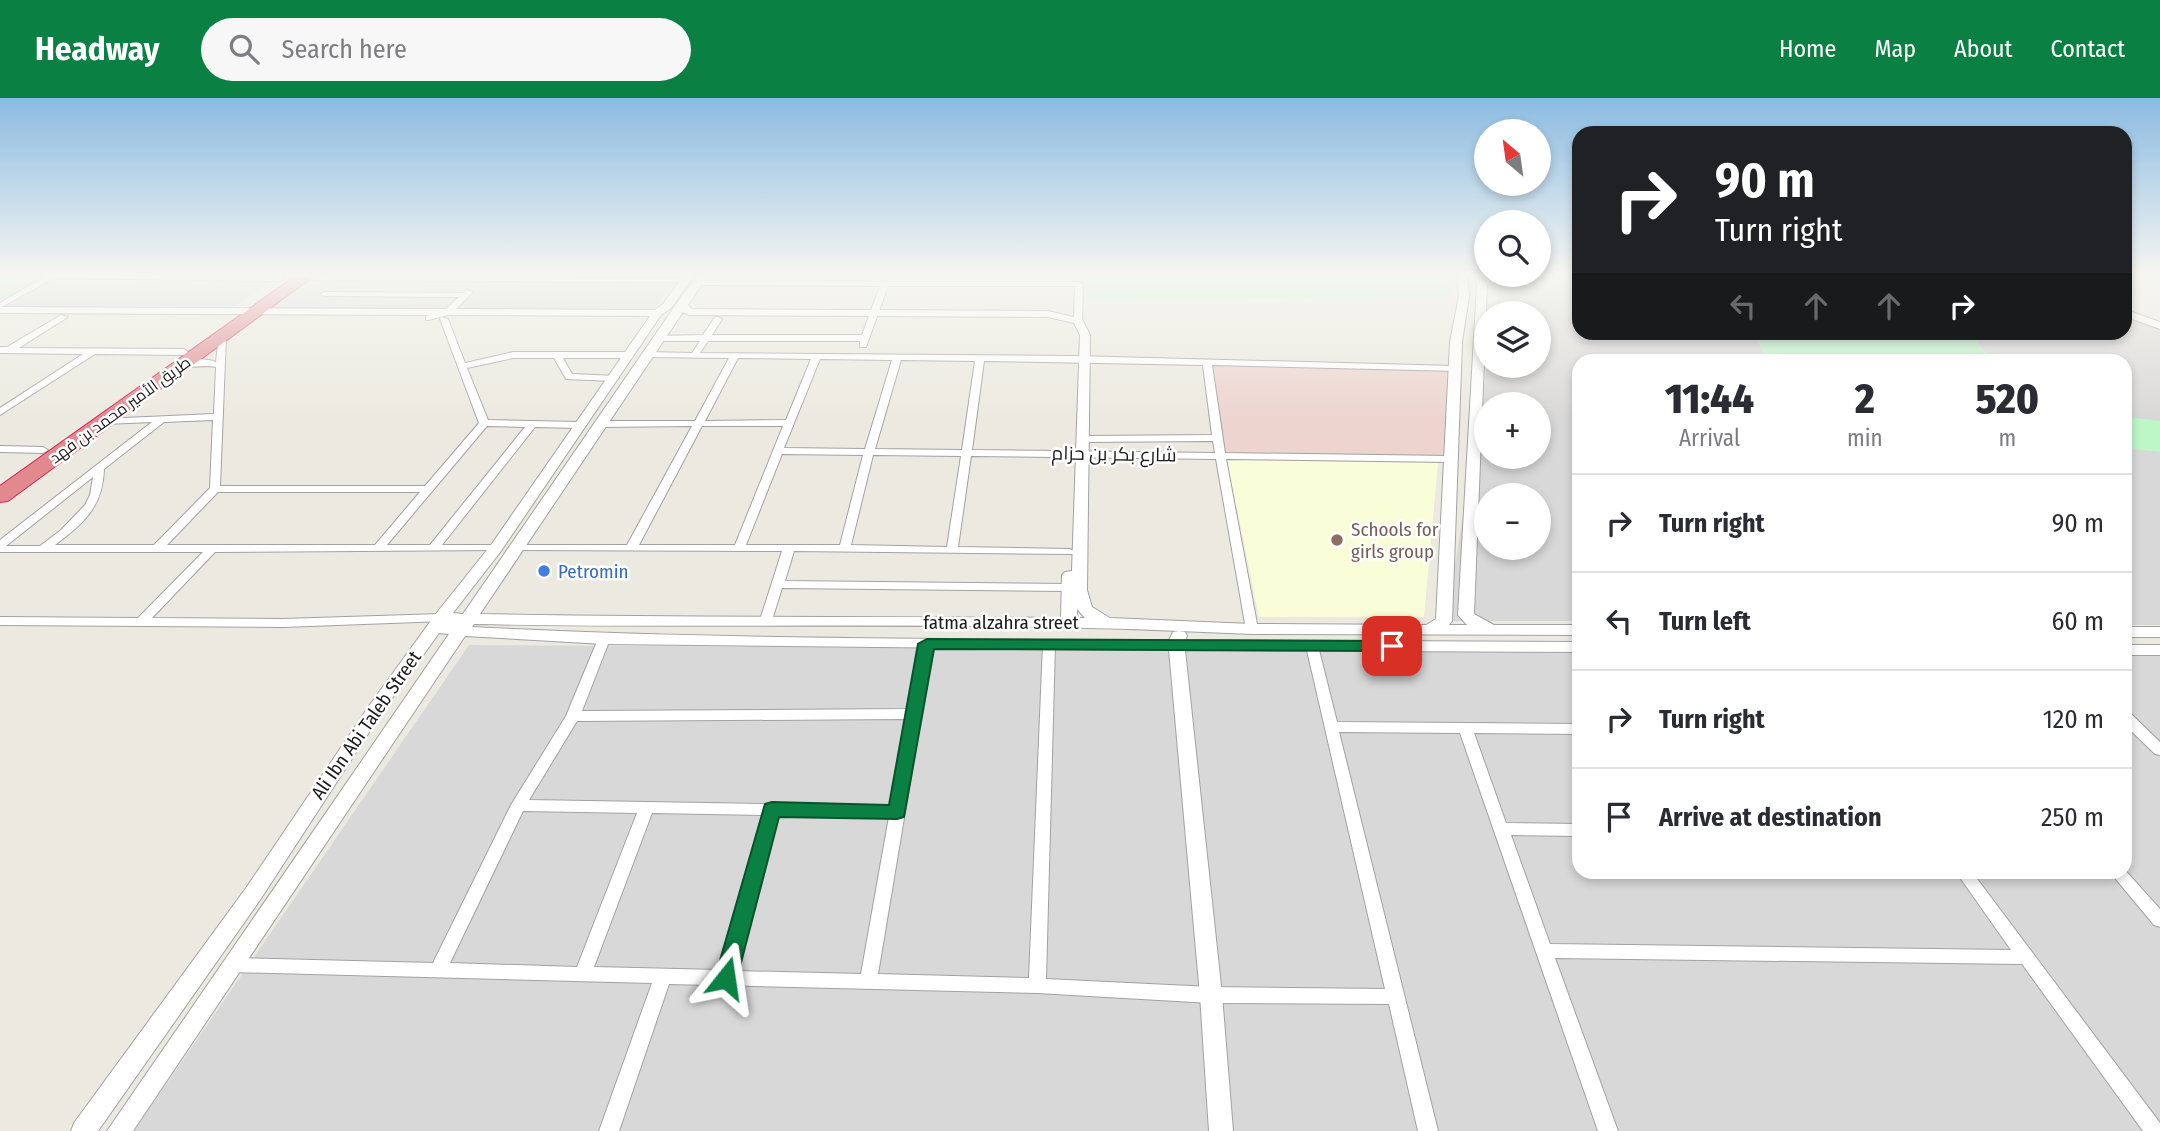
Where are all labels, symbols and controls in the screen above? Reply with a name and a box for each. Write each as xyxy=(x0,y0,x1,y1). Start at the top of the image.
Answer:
search box xyxy=(201,18,691,81)
text: Headway xyxy=(35,29,159,69)
icon: search xyxy=(225,30,263,68)
text: Search here xyxy=(281,34,407,65)
text: Home xyxy=(1779,35,1836,63)
text: Map xyxy=(1874,35,1916,63)
text: About xyxy=(1954,35,2012,63)
text: Contact xyxy=(2050,35,2125,63)
north arrow xyxy=(1474,119,1550,196)
map controls xyxy=(1474,119,1551,560)
text: 90 m xyxy=(1715,151,1815,210)
icon: right xyxy=(1600,154,1691,245)
button: search xyxy=(1474,210,1551,287)
text: Turn right xyxy=(1715,211,1842,249)
icon: left xyxy=(1724,287,1762,325)
icon: ahead xyxy=(1797,287,1835,325)
icon: ahead xyxy=(1870,287,1908,325)
icon: right xyxy=(1943,287,1981,325)
button: layers xyxy=(1474,301,1551,378)
street label: طريق الأمير محمد بن فهد xyxy=(46,352,195,468)
text: 11:44 xyxy=(1665,374,1754,424)
text: 2 xyxy=(1855,374,1875,424)
text: 520 xyxy=(1976,374,2039,424)
button: + xyxy=(1474,392,1551,469)
text: Arrival xyxy=(1679,424,1740,452)
text: min xyxy=(1847,424,1883,452)
text: m xyxy=(1998,424,2016,452)
street label: شارع بكر بن حزام xyxy=(1051,441,1177,469)
button: − xyxy=(1474,483,1551,560)
icon: right xyxy=(1600,504,1638,542)
text: Turn right xyxy=(1659,508,1765,539)
text: 90 m xyxy=(2052,508,2104,539)
place label: Schools for girls group xyxy=(1351,518,1439,563)
marker: Schools for girls group xyxy=(1329,532,1345,548)
place label: Petromin xyxy=(558,560,628,583)
marker: Petromin xyxy=(536,563,552,579)
icon: left xyxy=(1600,602,1638,640)
text: Turn left xyxy=(1659,606,1751,637)
text: 60 m xyxy=(2051,606,2104,637)
street label: fatma alzahra street xyxy=(923,611,1080,634)
pin xyxy=(1362,616,1422,676)
icon: arrive xyxy=(1373,627,1411,665)
street label: Ali Ibn Abi Taleb Street xyxy=(306,646,426,804)
icon: right xyxy=(1600,700,1638,738)
text: Turn right xyxy=(1659,704,1765,735)
text: 120 m xyxy=(2043,704,2104,735)
icon: arrive xyxy=(1600,798,1638,836)
text: Arrive at destination xyxy=(1659,802,1882,833)
text: 250 m xyxy=(2041,802,2104,833)
position arrow xyxy=(689,941,763,1015)

